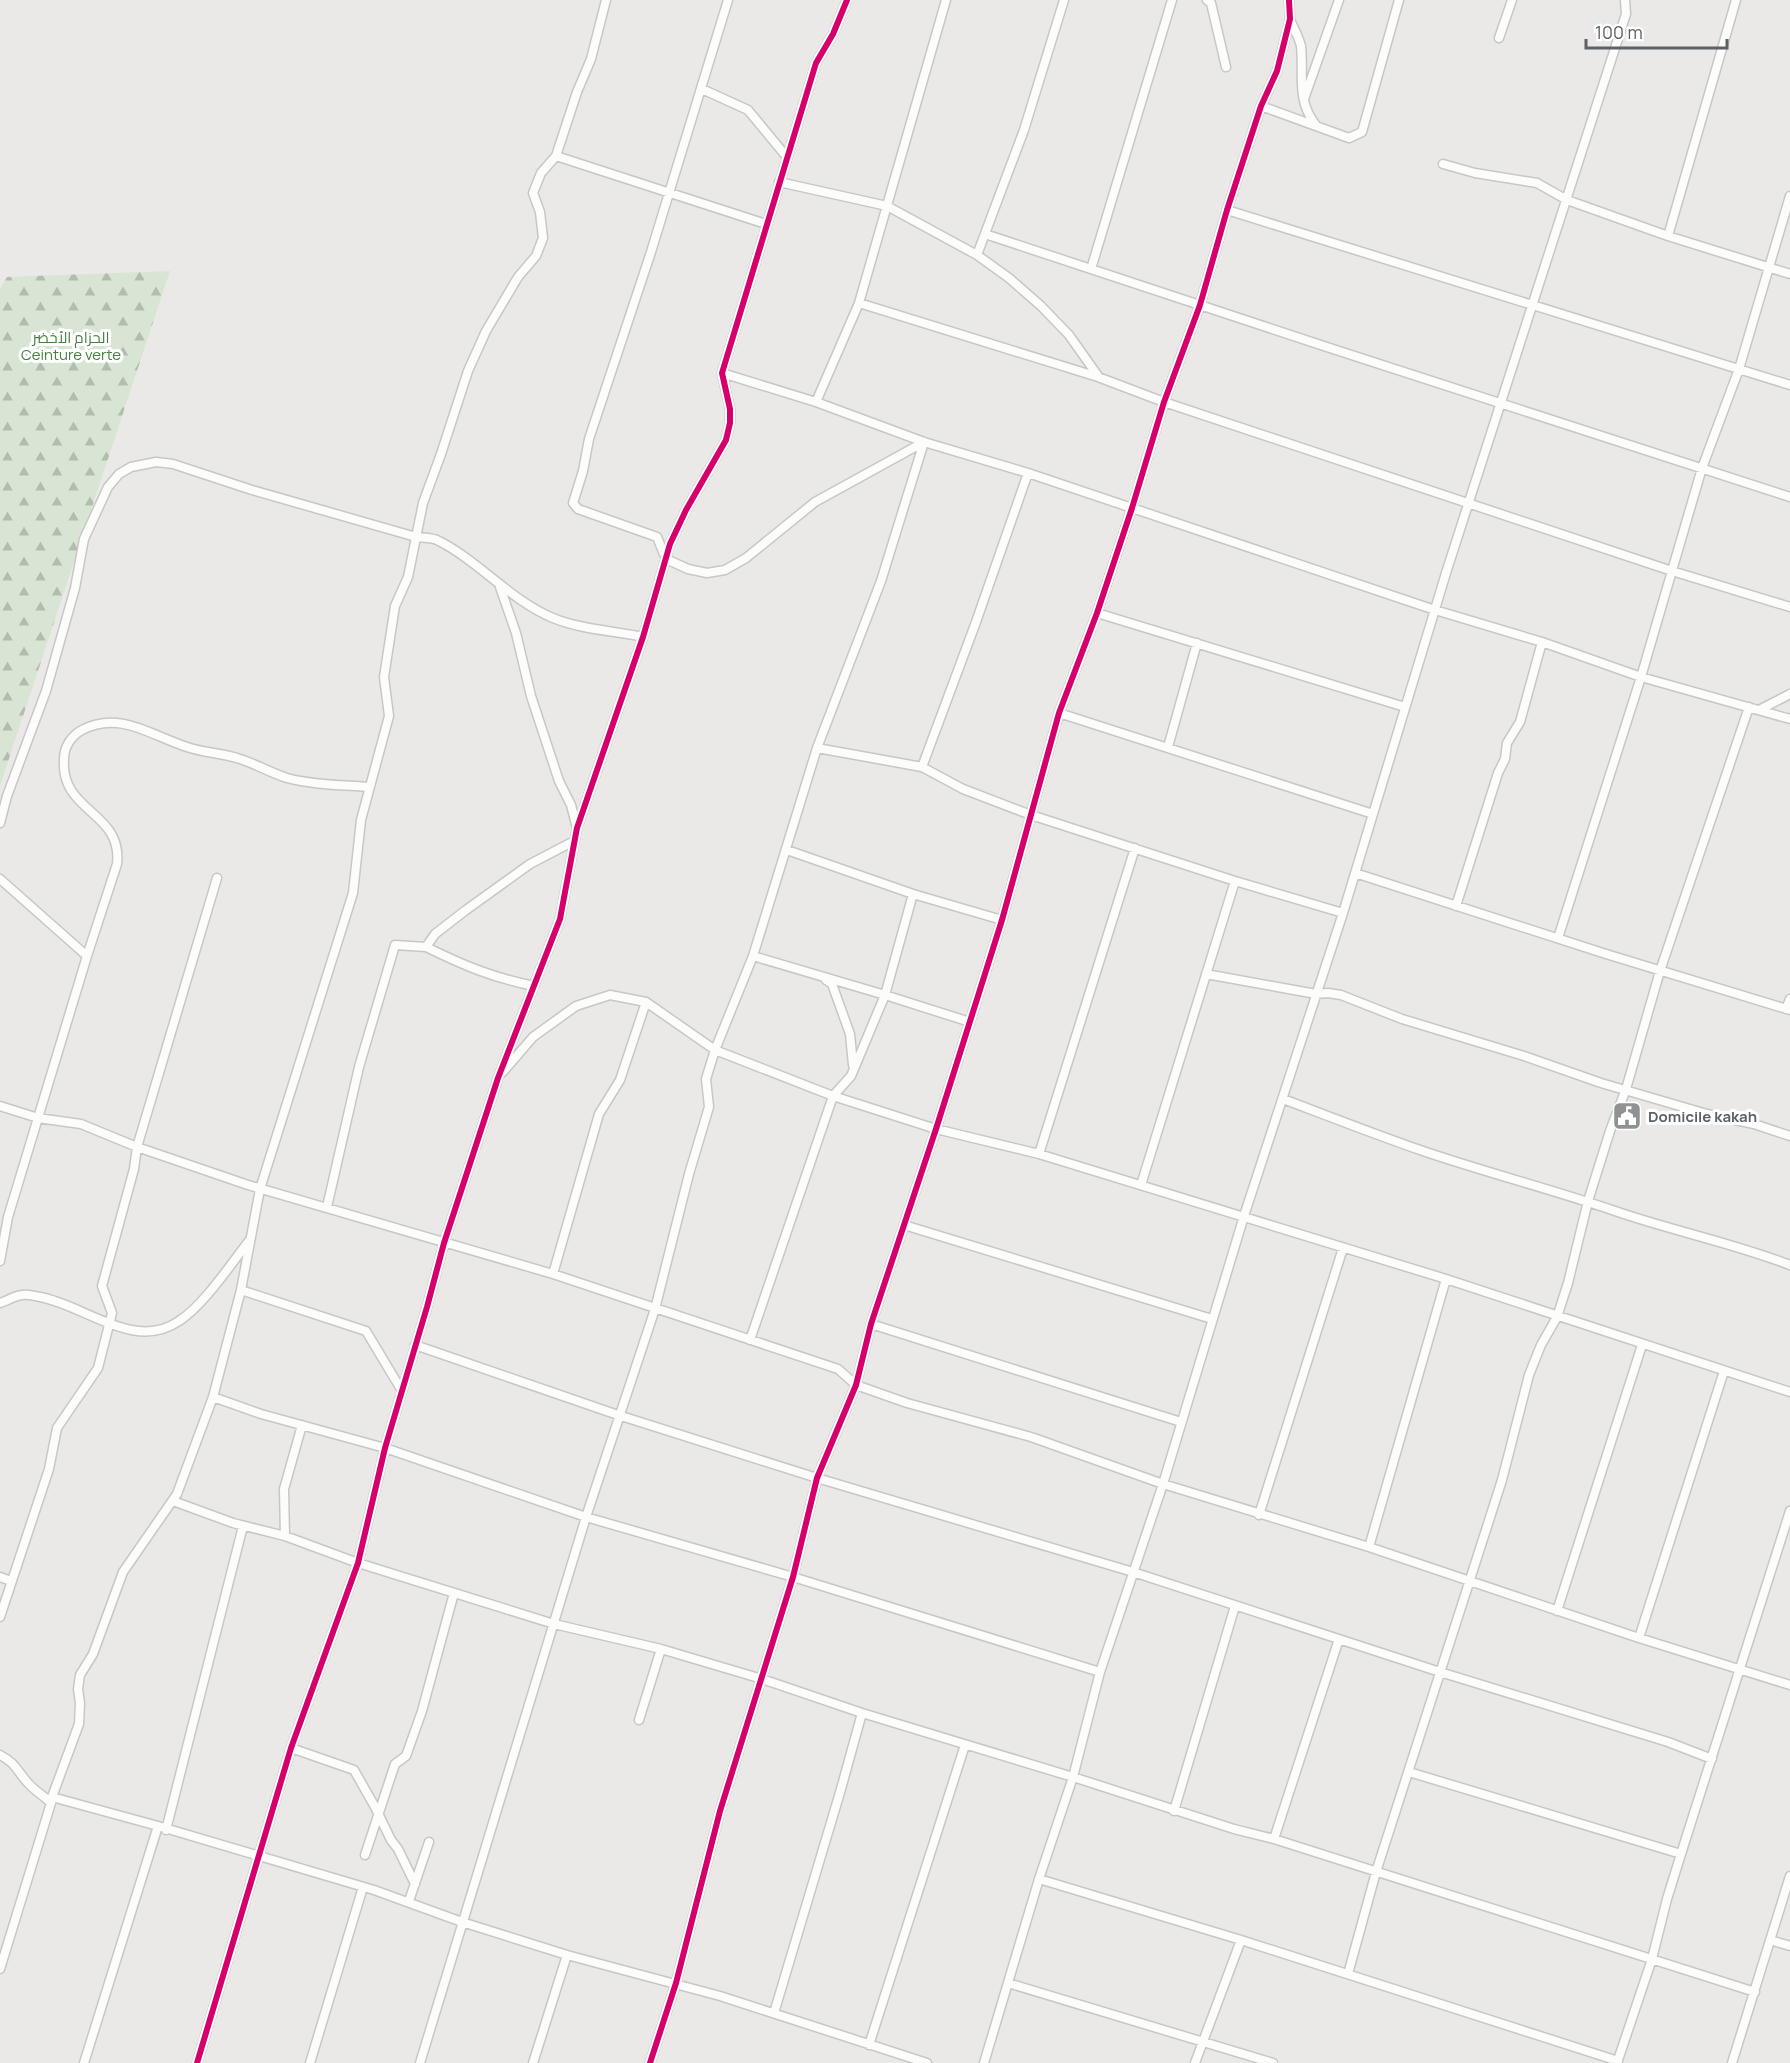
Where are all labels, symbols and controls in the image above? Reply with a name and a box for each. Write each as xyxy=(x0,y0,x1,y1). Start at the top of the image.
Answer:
scale bar xyxy=(1586,12,1727,50)
text: 100 m xyxy=(1595,20,1643,44)
park label: الحزام الأخضر Ceinture verte xyxy=(21,327,121,365)
public building icon: Domicile kakah xyxy=(1611,1100,1643,1132)
place label: Domicile kakah xyxy=(1648,1106,1757,1127)

